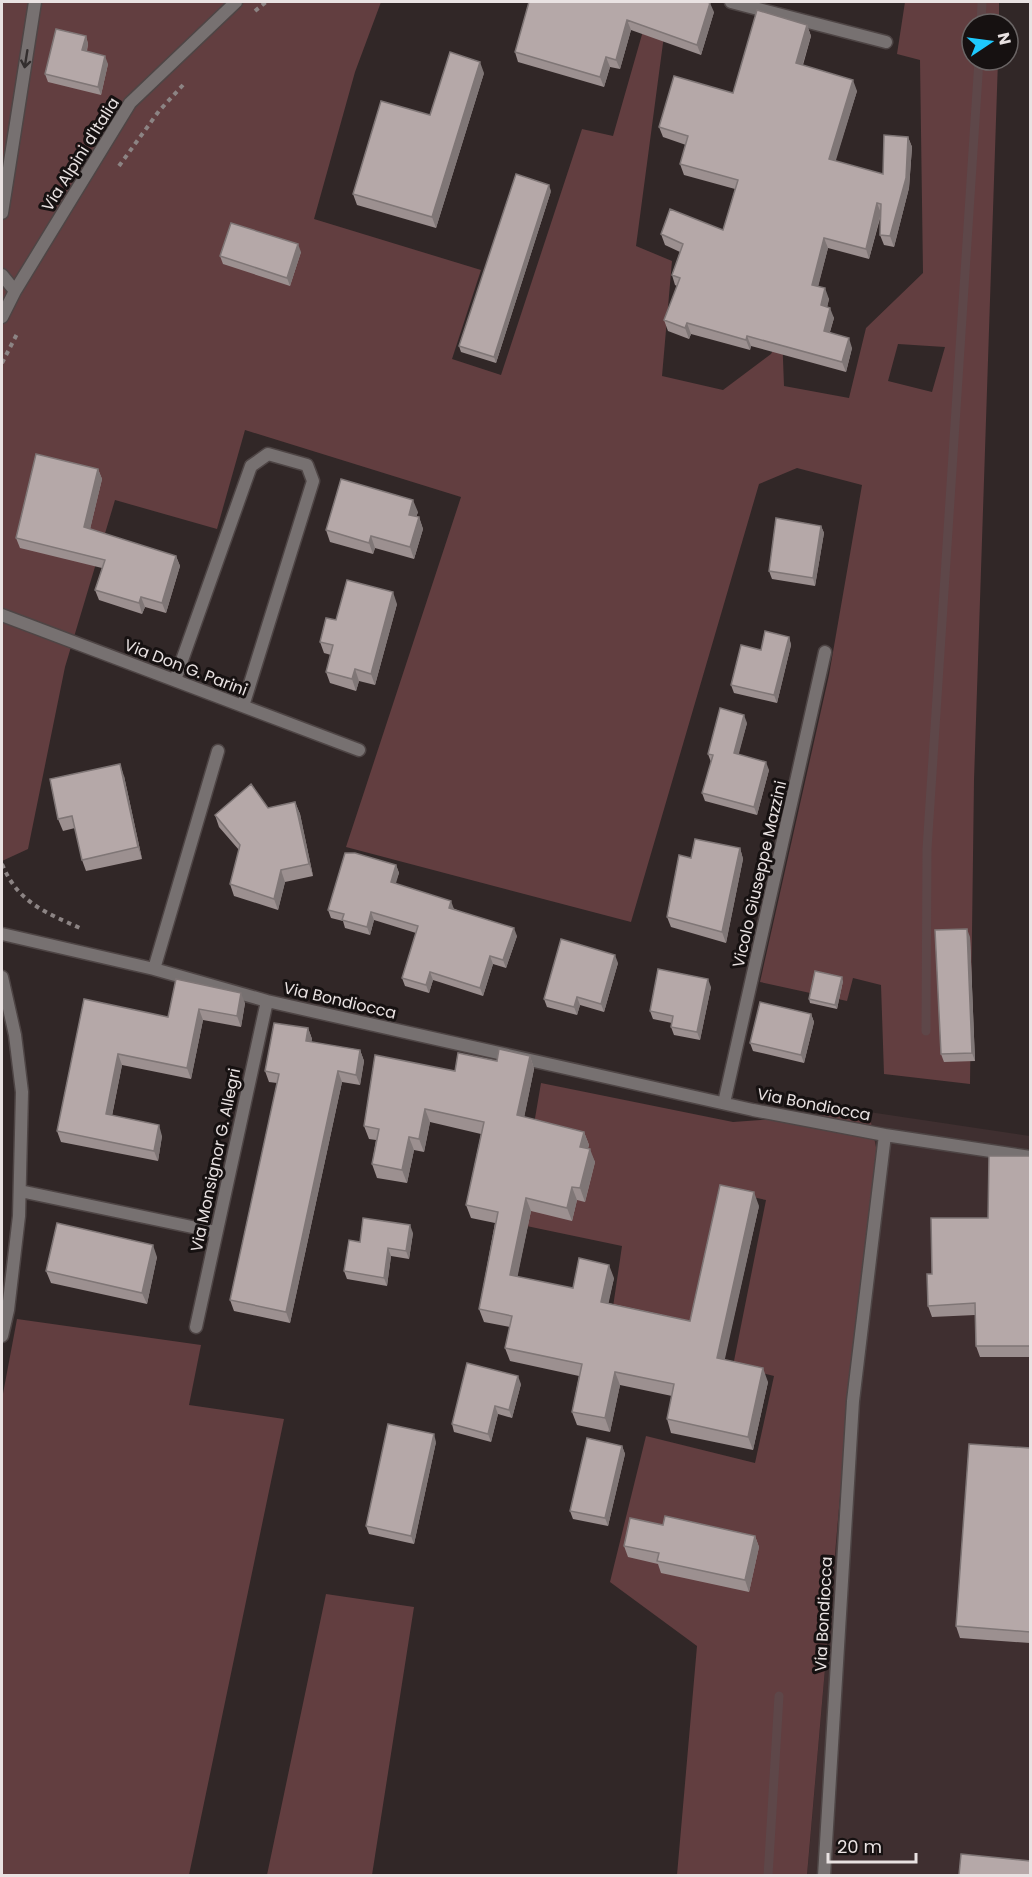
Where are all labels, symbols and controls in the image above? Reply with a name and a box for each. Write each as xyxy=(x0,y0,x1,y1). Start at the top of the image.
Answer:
north arrow xyxy=(960,12,1020,72)
text: N xyxy=(992,30,1017,47)
one-way arrow xyxy=(20,49,31,69)
street label: Via Alpini d'Italia xyxy=(36,93,125,216)
street label: Via Don G. Parini xyxy=(121,633,251,702)
street label: Vicolo Giuseppe Mazzini xyxy=(727,778,792,970)
street label: Via Bondiocca xyxy=(281,976,399,1025)
street label: Via Monsignor G. Allegri xyxy=(185,1066,246,1254)
street label: Via Bondiocca xyxy=(755,1082,873,1127)
street label: Via Bondiocca xyxy=(809,1556,838,1672)
scale bar xyxy=(828,1826,916,1864)
text: 20 m xyxy=(837,1834,882,1859)

